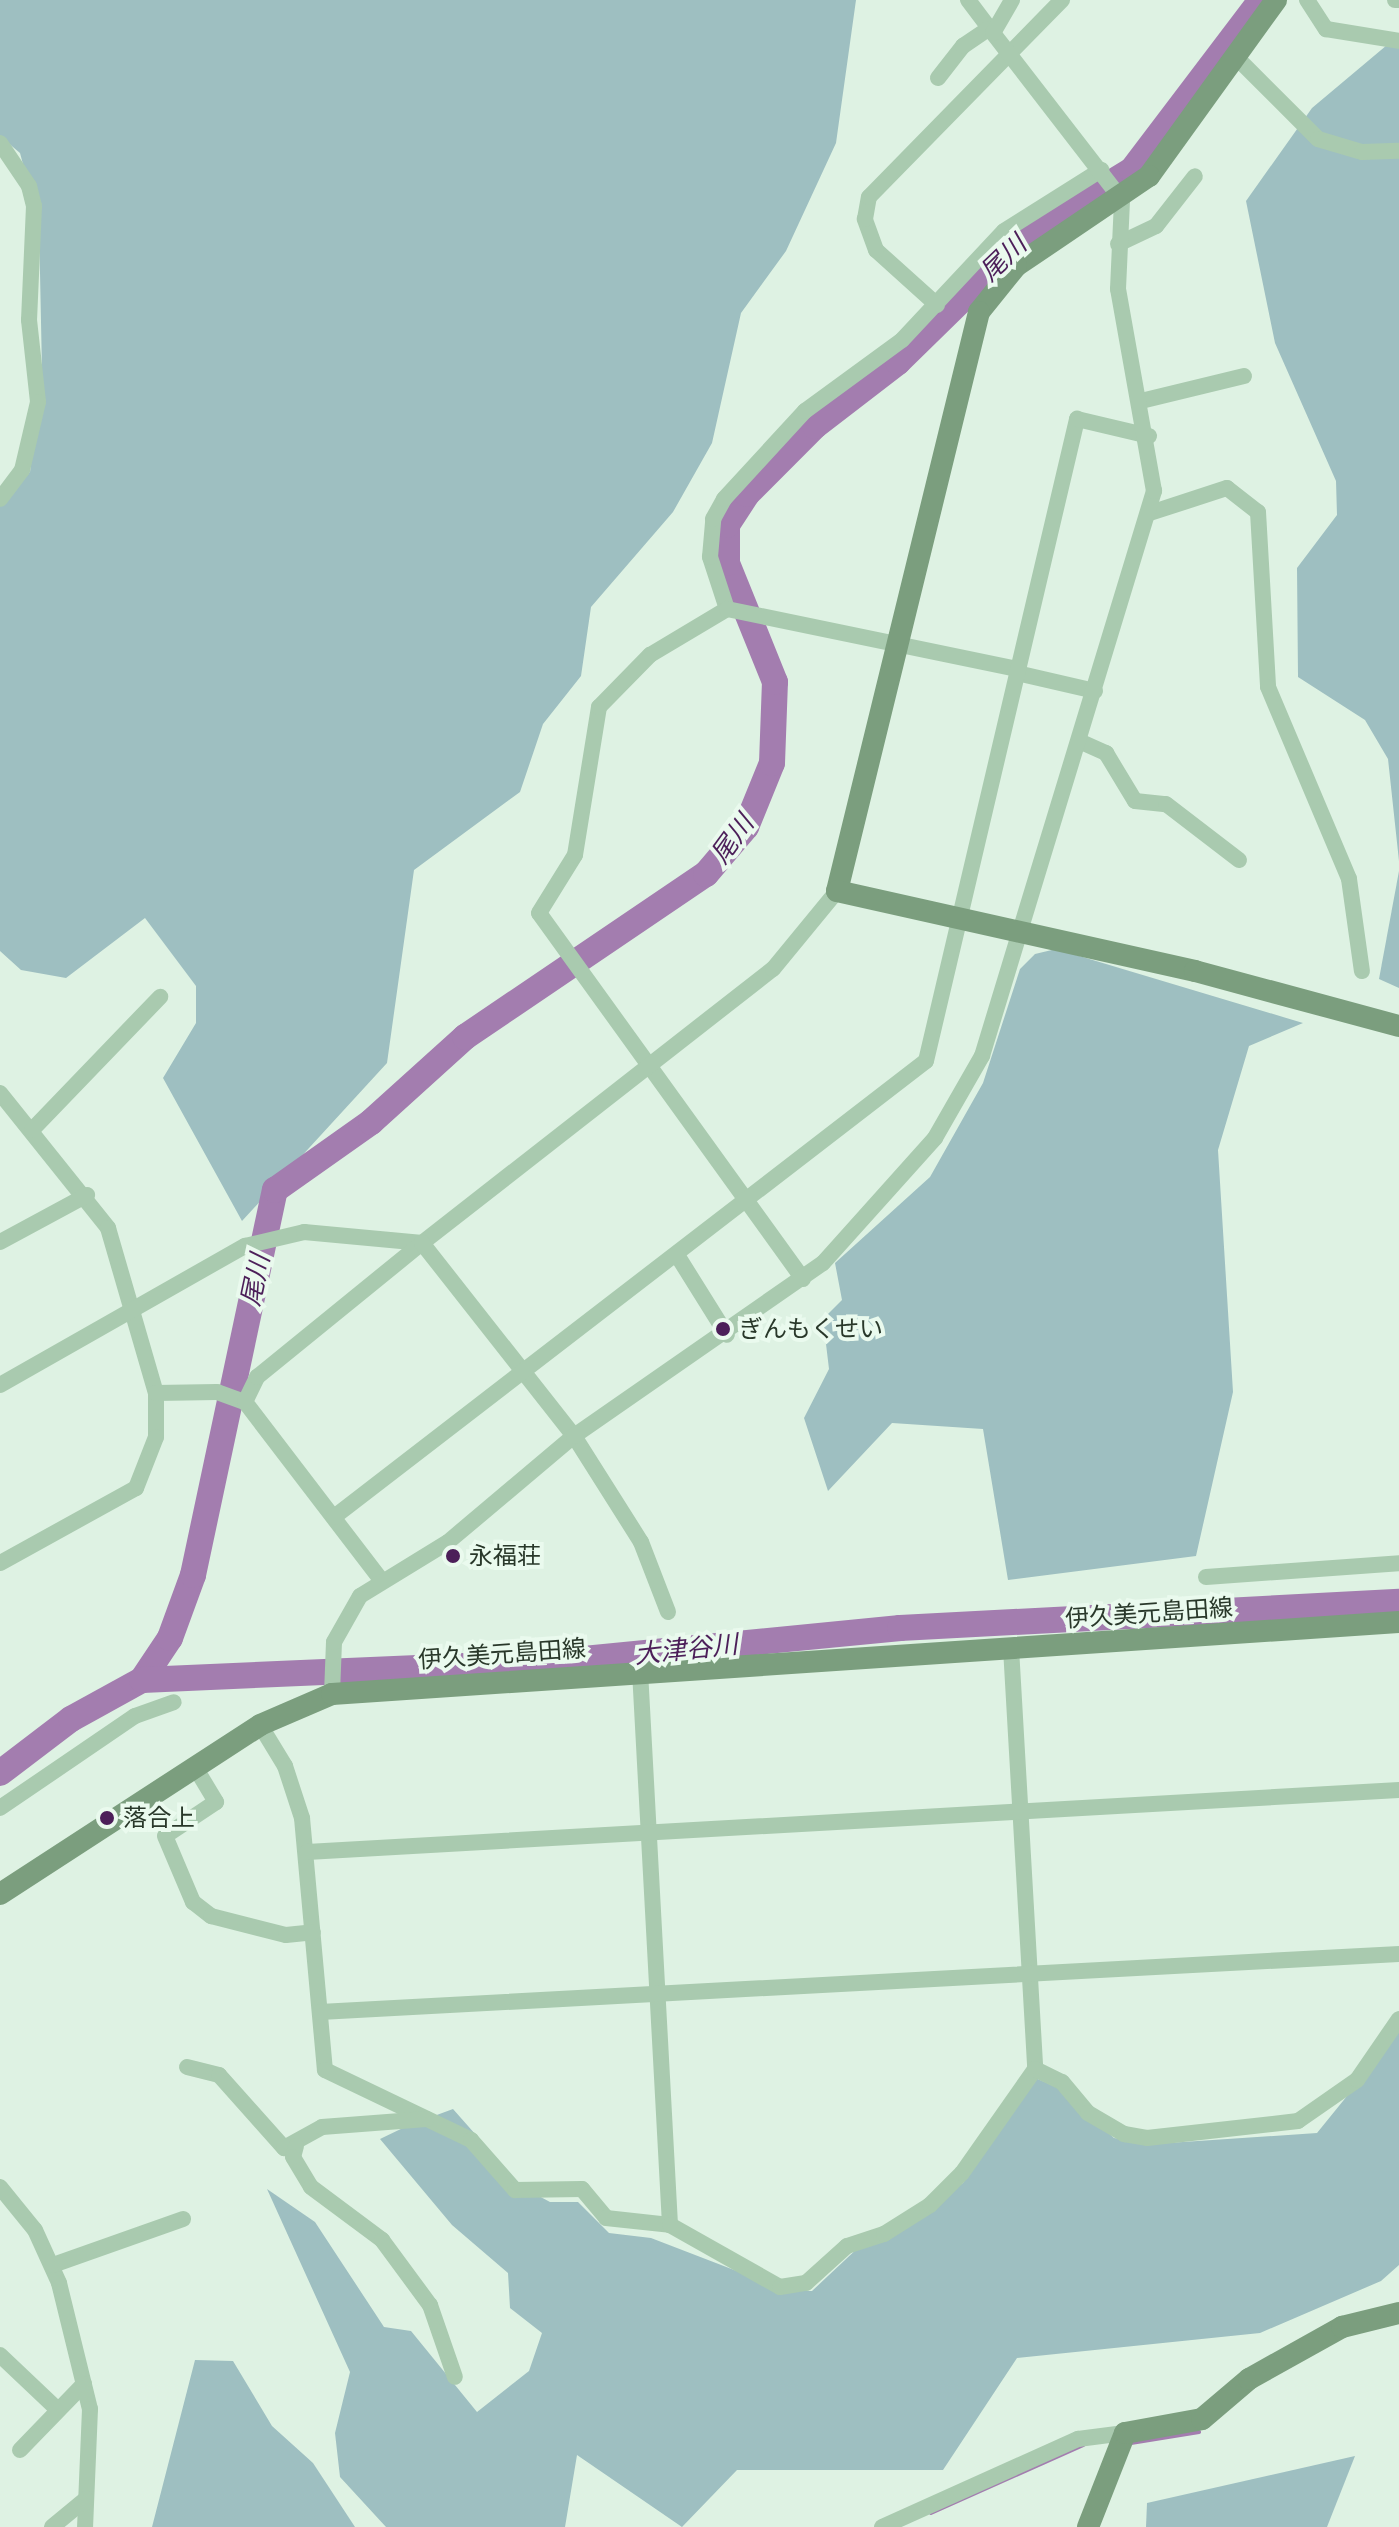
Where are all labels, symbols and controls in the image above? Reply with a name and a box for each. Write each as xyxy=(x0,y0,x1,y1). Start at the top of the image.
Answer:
water label: 尾川 xyxy=(973,229,1033,287)
water label: 尾川 xyxy=(704,809,760,869)
water label: 尾川 xyxy=(234,1251,276,1309)
place label: ぎんもくせい xyxy=(739,1315,883,1343)
marker: ぎんもくせい xyxy=(714,1320,732,1338)
place label: 永福荘 xyxy=(469,1542,541,1570)
marker: 永福荘 xyxy=(444,1547,462,1565)
street label: 伊久美元島田線 xyxy=(1064,1593,1234,1633)
water label: 大津谷川 xyxy=(633,1628,739,1670)
street label: 伊久美元島田線 xyxy=(417,1634,587,1674)
place label: 落合上 xyxy=(123,1804,195,1832)
marker: 落合上 xyxy=(98,1809,116,1827)

